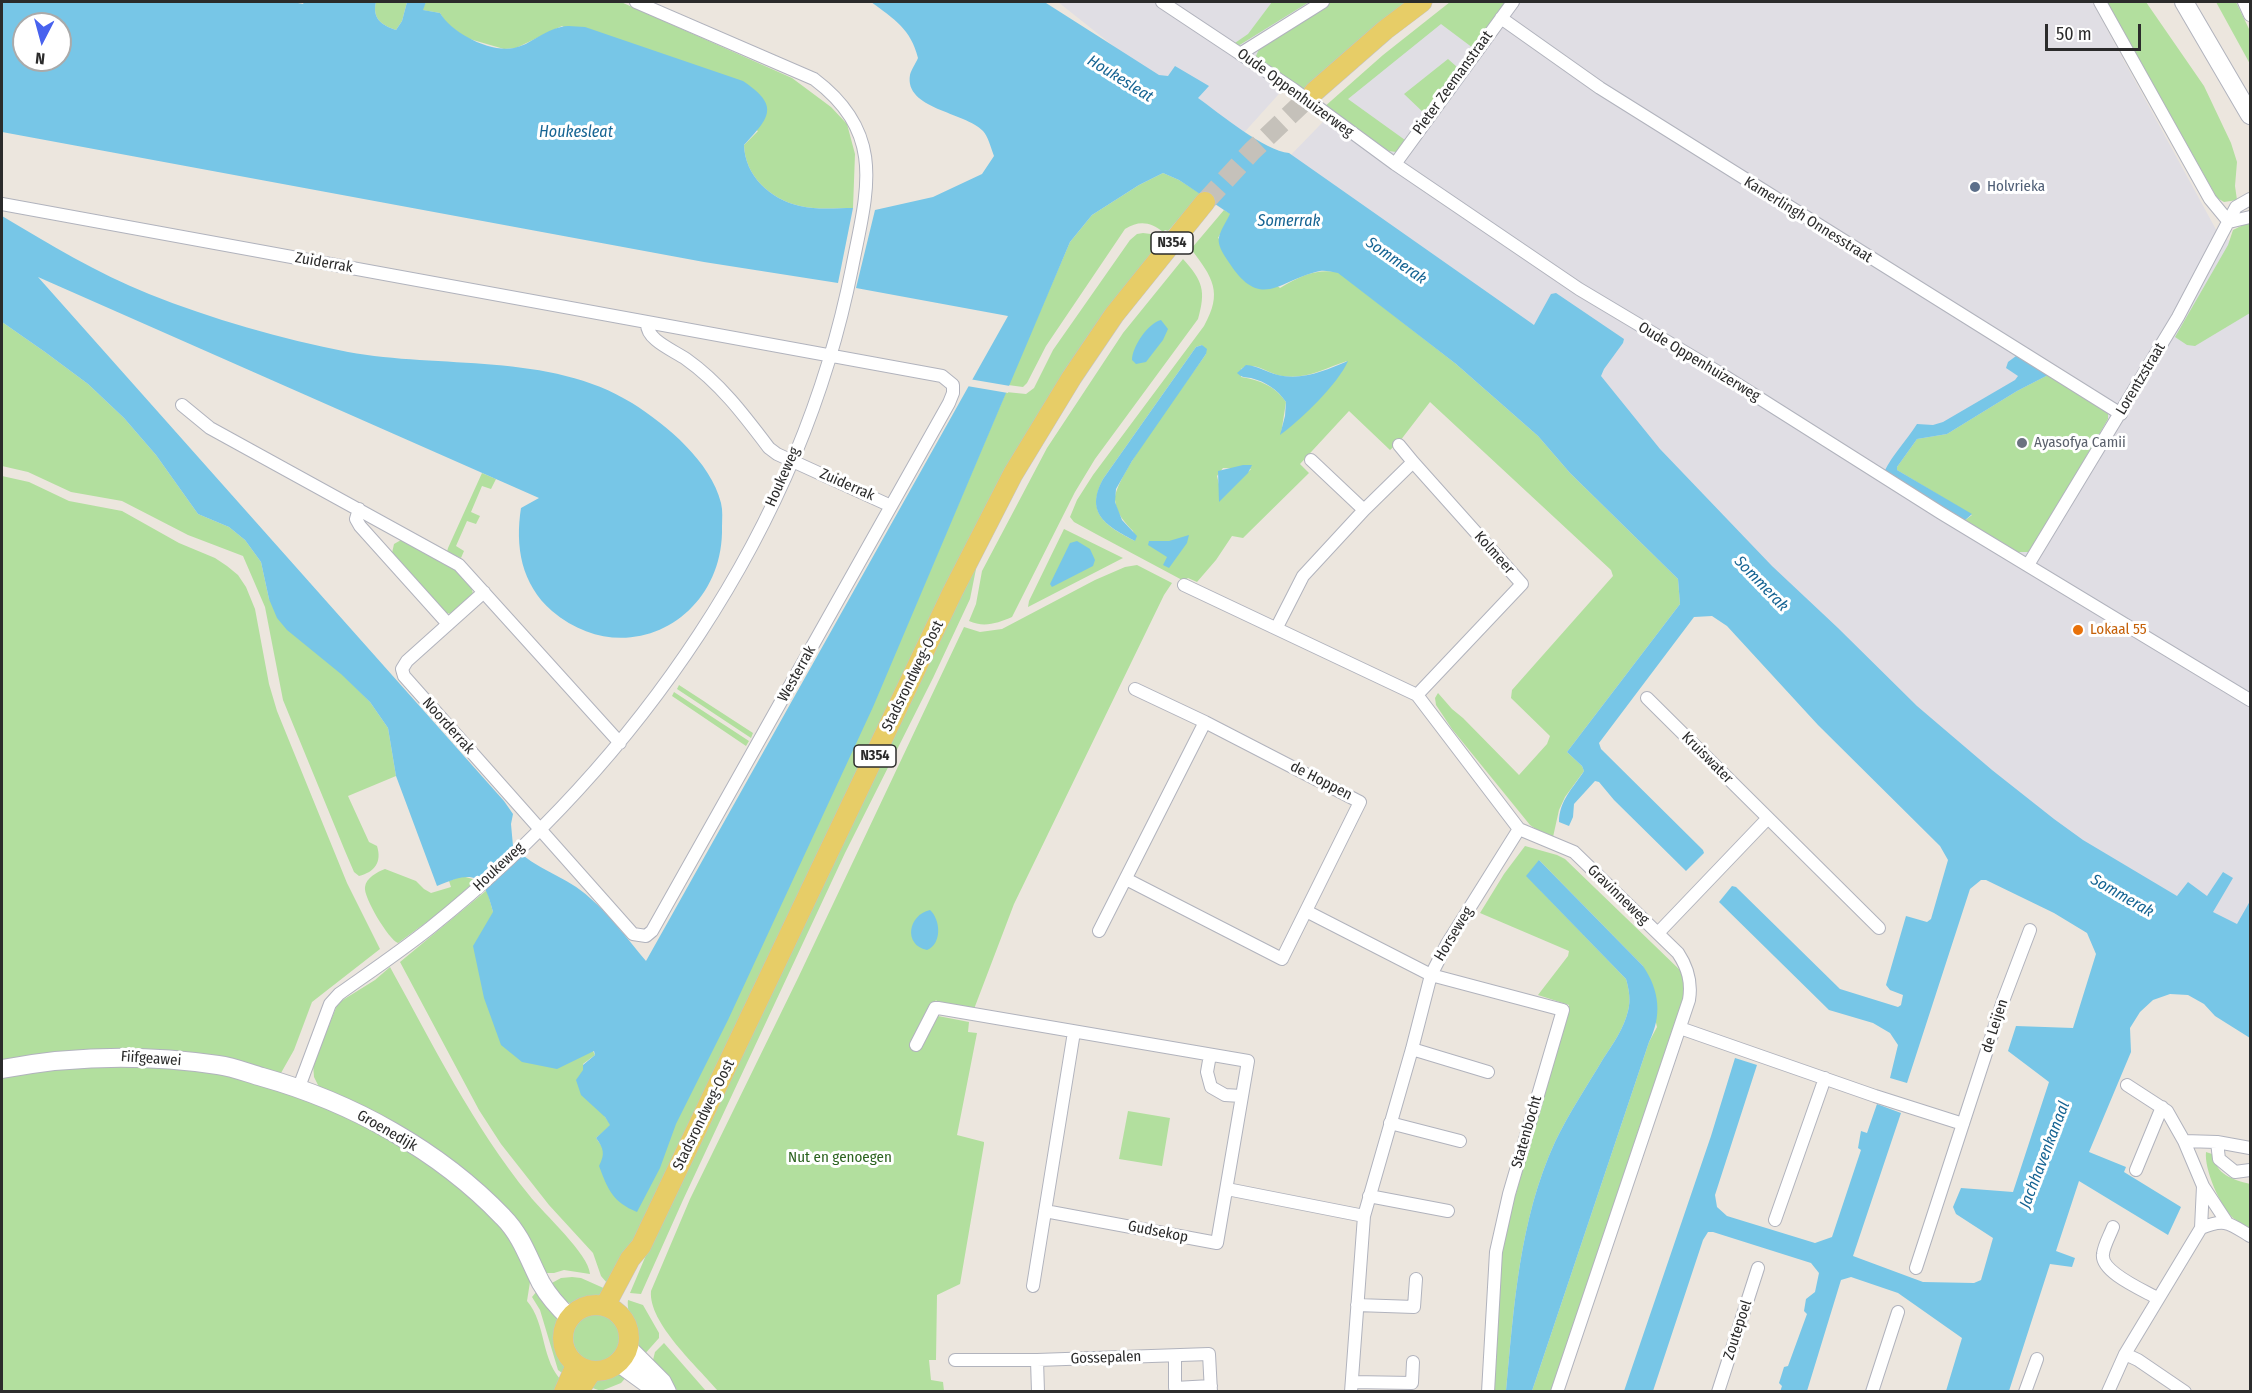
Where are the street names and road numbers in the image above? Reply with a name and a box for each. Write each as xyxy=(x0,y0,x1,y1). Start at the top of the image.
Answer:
street label: Pieter Zeemanstraat xyxy=(1409,28,1497,138)
street label: Oude Oppenhuizerweg xyxy=(1233,45,1357,141)
street label: Kamerlingh Onnesstraat xyxy=(1740,173,1876,267)
road number: N354 xyxy=(1151,232,1193,254)
street label: Zuiderrak xyxy=(294,249,354,277)
street label: Oude Oppenhuizerweg xyxy=(1635,318,1763,406)
street label: Lorentzstraat xyxy=(2112,340,2170,418)
street label: Houkeweg xyxy=(762,444,804,510)
street label: Zuiderrak xyxy=(817,465,877,505)
street label: Kolmeer xyxy=(1470,528,1518,578)
street label: Stadsrondweg-Oost xyxy=(878,618,948,734)
street label: Westerrak xyxy=(774,643,820,705)
street label: Noorderrak xyxy=(418,694,478,758)
street label: Kruiswater xyxy=(1678,729,1736,787)
road number: N354 xyxy=(854,745,896,767)
street label: de Hoppen xyxy=(1287,758,1355,804)
street label: Houkeweg xyxy=(470,839,528,895)
street label: Gravinneweg xyxy=(1584,861,1652,929)
street label: Horseweg xyxy=(1431,904,1477,964)
street label: de Leijen xyxy=(1978,997,2012,1055)
street label: Fiifgeawei xyxy=(120,1048,182,1070)
street label: Stadsrondweg-Oost xyxy=(669,1057,739,1173)
street label: Statenbocht xyxy=(1508,1094,1546,1170)
street label: Groenedijk xyxy=(354,1107,420,1155)
street label: Gudsekop xyxy=(1126,1217,1190,1247)
street label: Zoutepoel xyxy=(1720,1298,1756,1362)
street label: Gossepalen xyxy=(1070,1348,1142,1368)

